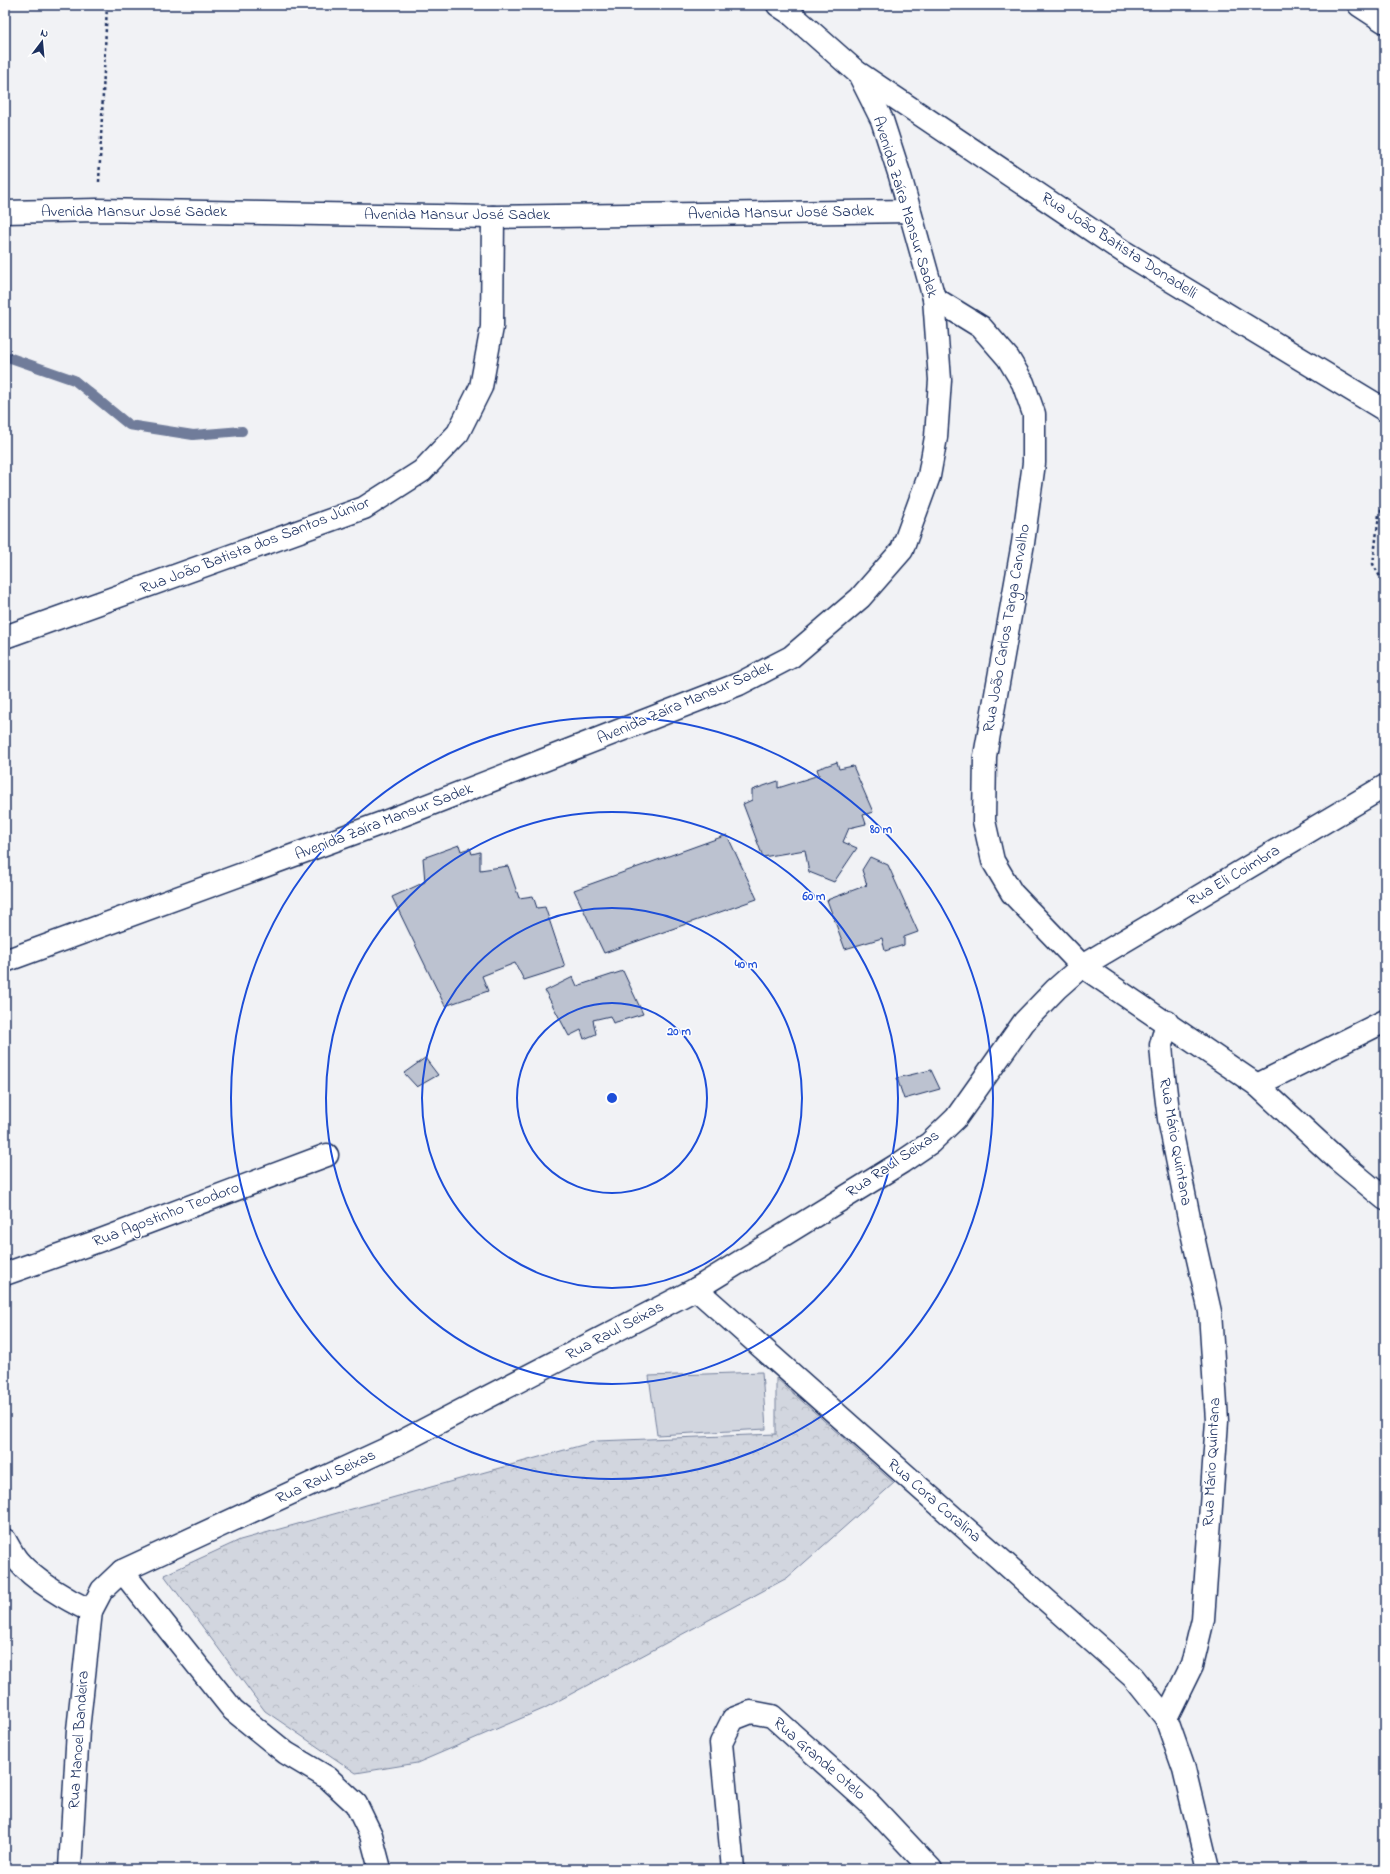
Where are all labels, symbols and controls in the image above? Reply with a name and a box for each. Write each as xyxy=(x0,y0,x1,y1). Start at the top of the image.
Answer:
north arrow xyxy=(22,22,62,62)
text: N xyxy=(39,25,50,42)
street label: Avenida Zaíra Mansur Sadek xyxy=(866,113,944,302)
street label: Rua João Batista Donadelli xyxy=(1036,186,1202,306)
street label: Avenida Mansur José Sadek xyxy=(688,199,875,227)
street label: Avenida Mansur José Sadek xyxy=(41,200,228,224)
street label: Avenida Mansur José Sadek xyxy=(364,203,551,227)
street label: Rua João Batista dos Santos Júnior xyxy=(137,491,373,601)
street label: Rua João Carlos Targa Carvalho xyxy=(977,522,1037,734)
street label: Avenida Zaíra Mansur Sadek xyxy=(593,655,777,751)
street label: Avenida Zaíra Mansur Sadek xyxy=(292,777,477,867)
text: 80 m xyxy=(869,821,893,839)
street label: Rua Eli Coimbra xyxy=(1183,839,1285,913)
text: 60 m xyxy=(802,888,826,906)
text: 40 m xyxy=(734,956,758,974)
text: 20 m xyxy=(666,1023,691,1041)
street label: Rua Mário Quintana xyxy=(1152,1076,1198,1208)
centre of rings xyxy=(605,1091,619,1105)
street label: Rua Raul Seixas xyxy=(841,1124,945,1204)
street label: Rua Agostinho Teodoro xyxy=(89,1176,243,1254)
street label: Rua Raul Seixas xyxy=(562,1295,668,1367)
street label: Rua Mário Quintana xyxy=(1197,1397,1227,1527)
street label: Rua Raul Seixas xyxy=(272,1443,380,1511)
street label: Rua Cora Coralina xyxy=(882,1453,986,1549)
street label: Rua Manoel Bandeira xyxy=(62,1670,96,1810)
street label: Rua Grande Otelo xyxy=(767,1712,871,1806)

